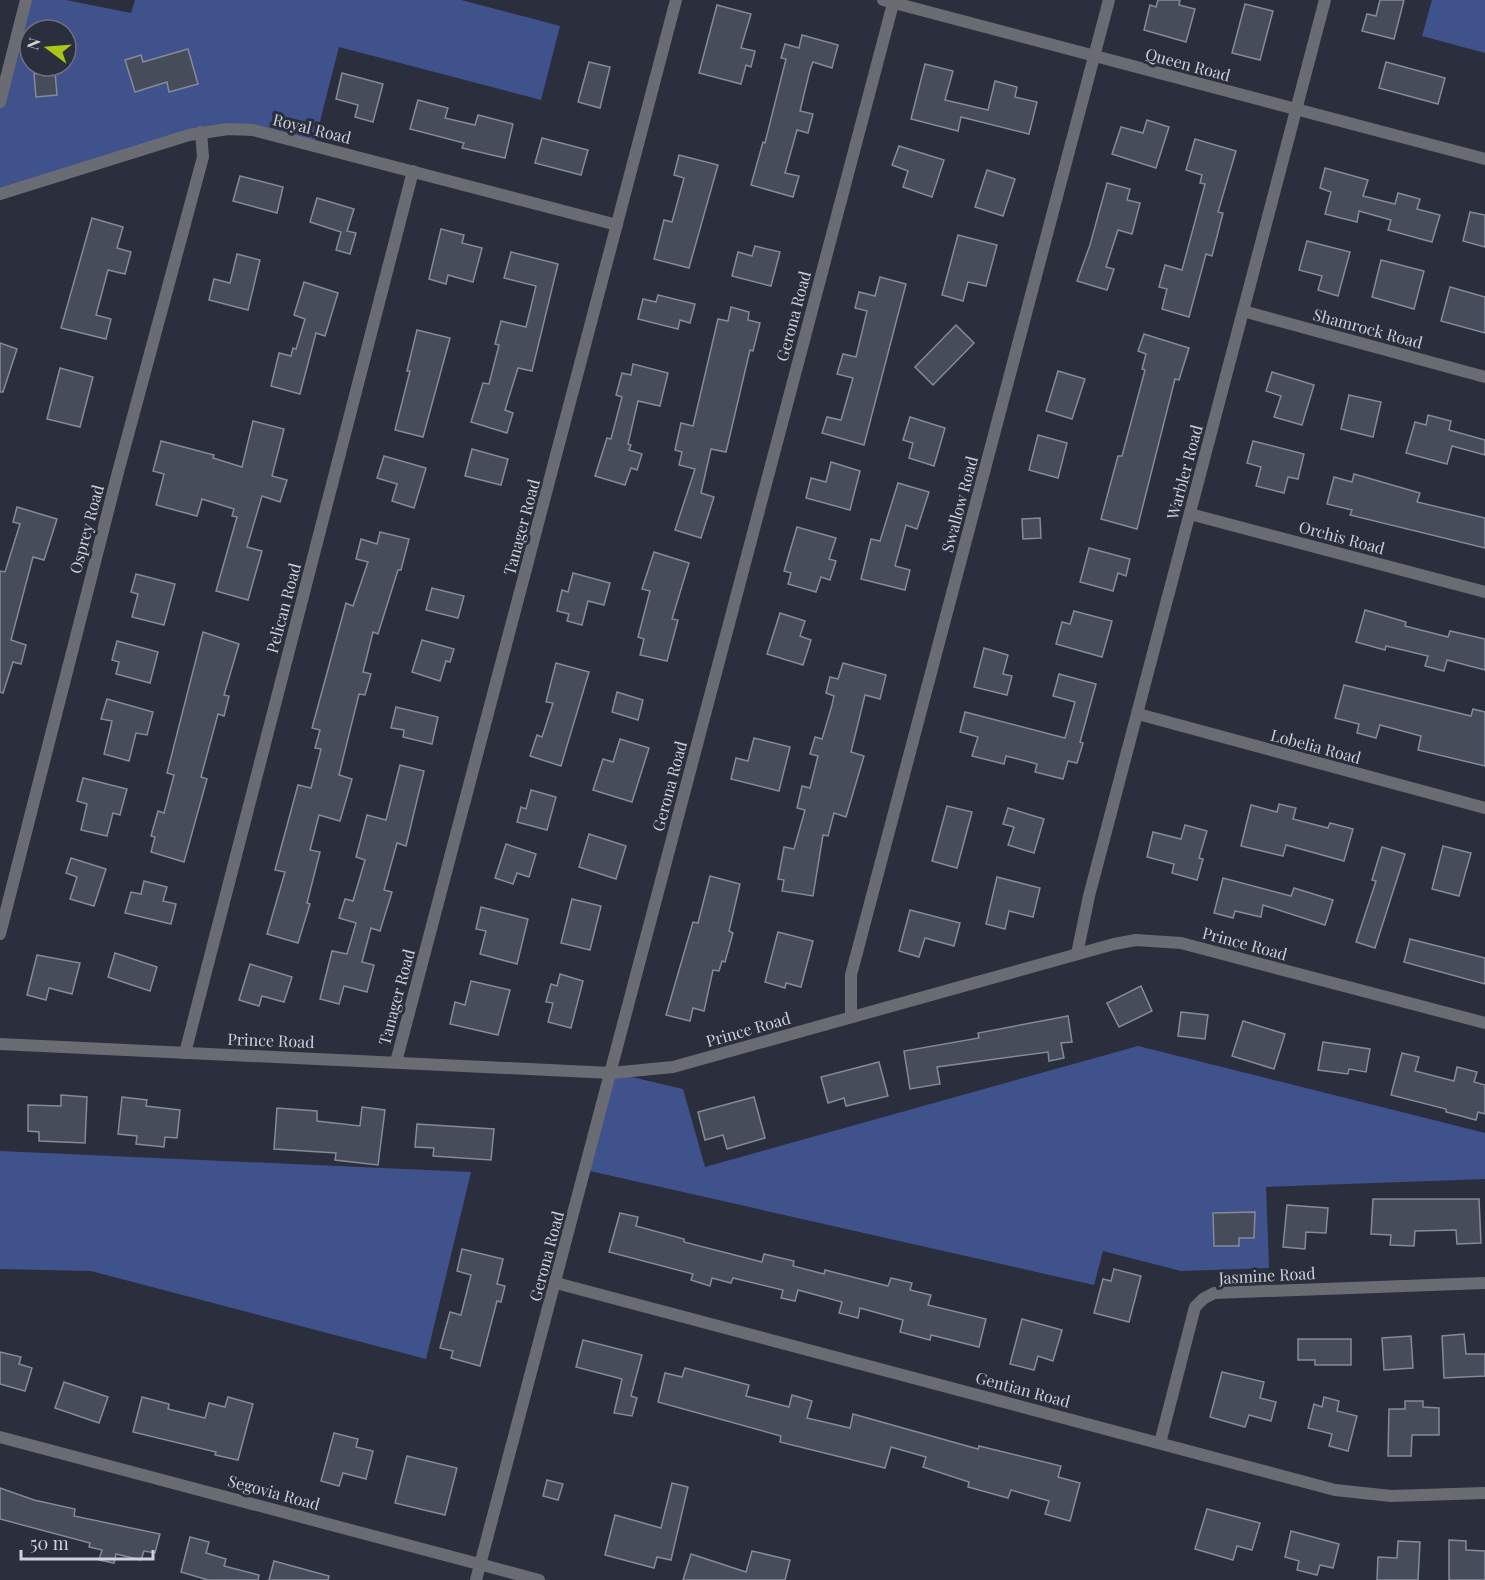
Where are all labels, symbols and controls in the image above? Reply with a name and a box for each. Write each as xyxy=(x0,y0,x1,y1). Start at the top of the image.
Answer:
north arrow xyxy=(18,18,78,78)
text: N xyxy=(21,35,45,52)
street label: Queen Road xyxy=(1143,43,1233,85)
street label: Royal Road xyxy=(271,108,353,148)
street label: Gerona Road xyxy=(771,269,815,363)
street label: Shamrock Road xyxy=(1311,303,1425,353)
street label: Warbler Road xyxy=(1161,422,1207,523)
street label: Swallow Road xyxy=(936,454,982,554)
street label: Tanager Road xyxy=(498,477,544,577)
street label: Osprey Road xyxy=(64,482,108,576)
street label: Orchis Road xyxy=(1297,515,1387,559)
street label: Pelican Road xyxy=(261,561,305,655)
street label: Lobelia Road xyxy=(1269,724,1363,768)
street label: Gerona Road xyxy=(647,739,691,833)
street label: Prince Road xyxy=(1200,922,1290,964)
street label: Tanager Road xyxy=(373,947,419,1047)
street label: Prince Road xyxy=(703,1007,793,1051)
street label: Prince Road xyxy=(227,1028,315,1052)
street label: Gerona Road xyxy=(524,1209,568,1303)
street label: Jasmine Road xyxy=(1217,1262,1316,1288)
street label: Gentian Road xyxy=(973,1366,1073,1412)
street label: Segovia Road xyxy=(226,1470,322,1514)
scale bar xyxy=(21,1523,153,1561)
text: 50 m xyxy=(30,1531,69,1555)

